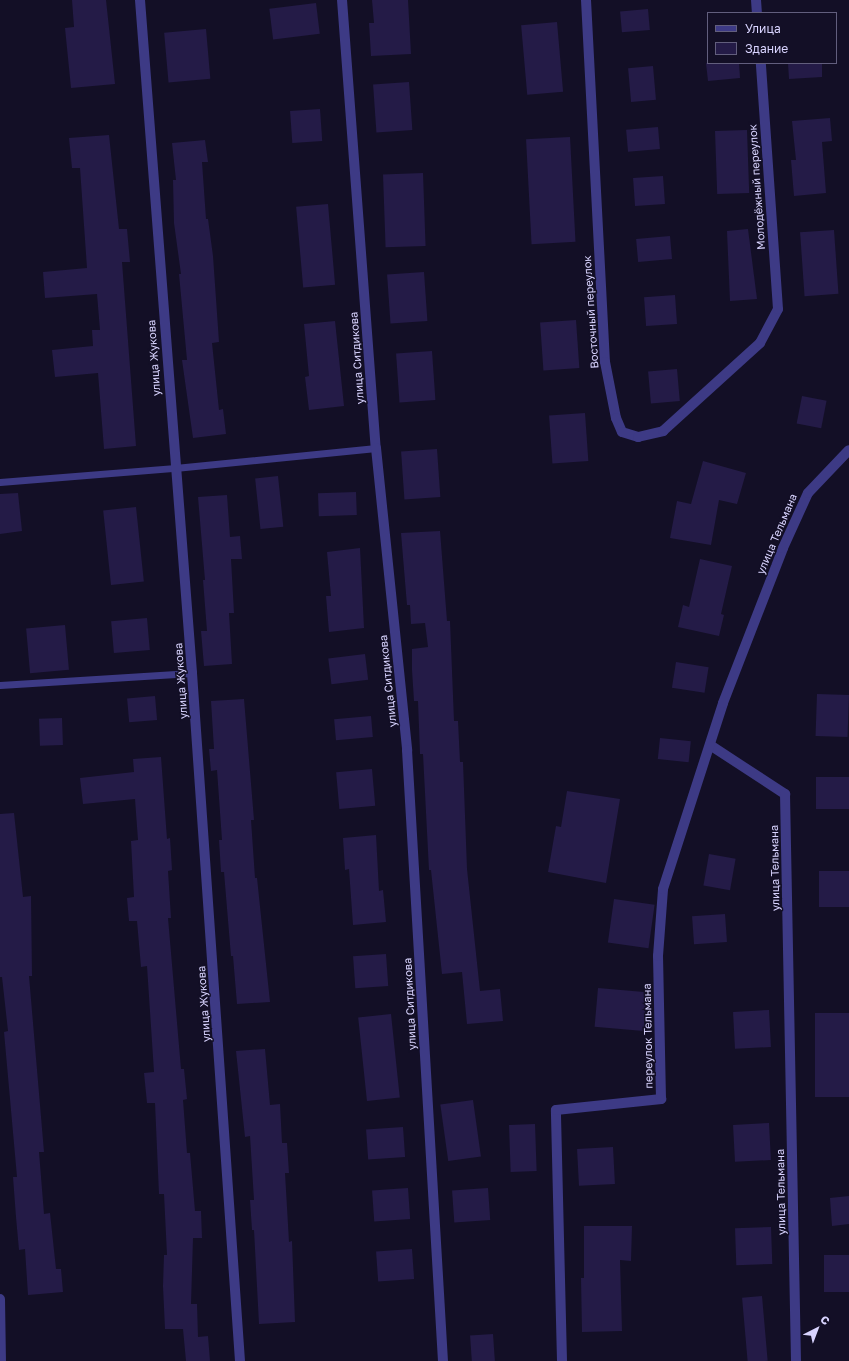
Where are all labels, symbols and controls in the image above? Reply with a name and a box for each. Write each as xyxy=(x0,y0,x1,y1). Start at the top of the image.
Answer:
legend xyxy=(707,12,837,64)
text: Улица xyxy=(745,21,781,36)
text: Здание xyxy=(745,41,788,56)
street label: Молодёжный переулок xyxy=(746,124,768,250)
street label: Восточный переулок xyxy=(580,255,602,369)
street label: улица Ситдикова xyxy=(347,311,367,405)
street label: улица Жукова xyxy=(145,319,163,397)
street label: улица Тельмана xyxy=(754,492,800,576)
street label: улица Ситдикова xyxy=(377,634,399,728)
street label: улица Жукова xyxy=(172,642,190,720)
street label: улица Тельмана xyxy=(768,825,782,911)
street label: улица Ситдикова xyxy=(401,957,419,1051)
street label: улица Жукова xyxy=(195,965,213,1043)
street label: переулок Тельмана xyxy=(640,983,656,1089)
street label: улица Тельмана xyxy=(774,1149,788,1235)
north arrow xyxy=(797,1309,837,1349)
text: С xyxy=(818,1312,833,1327)

